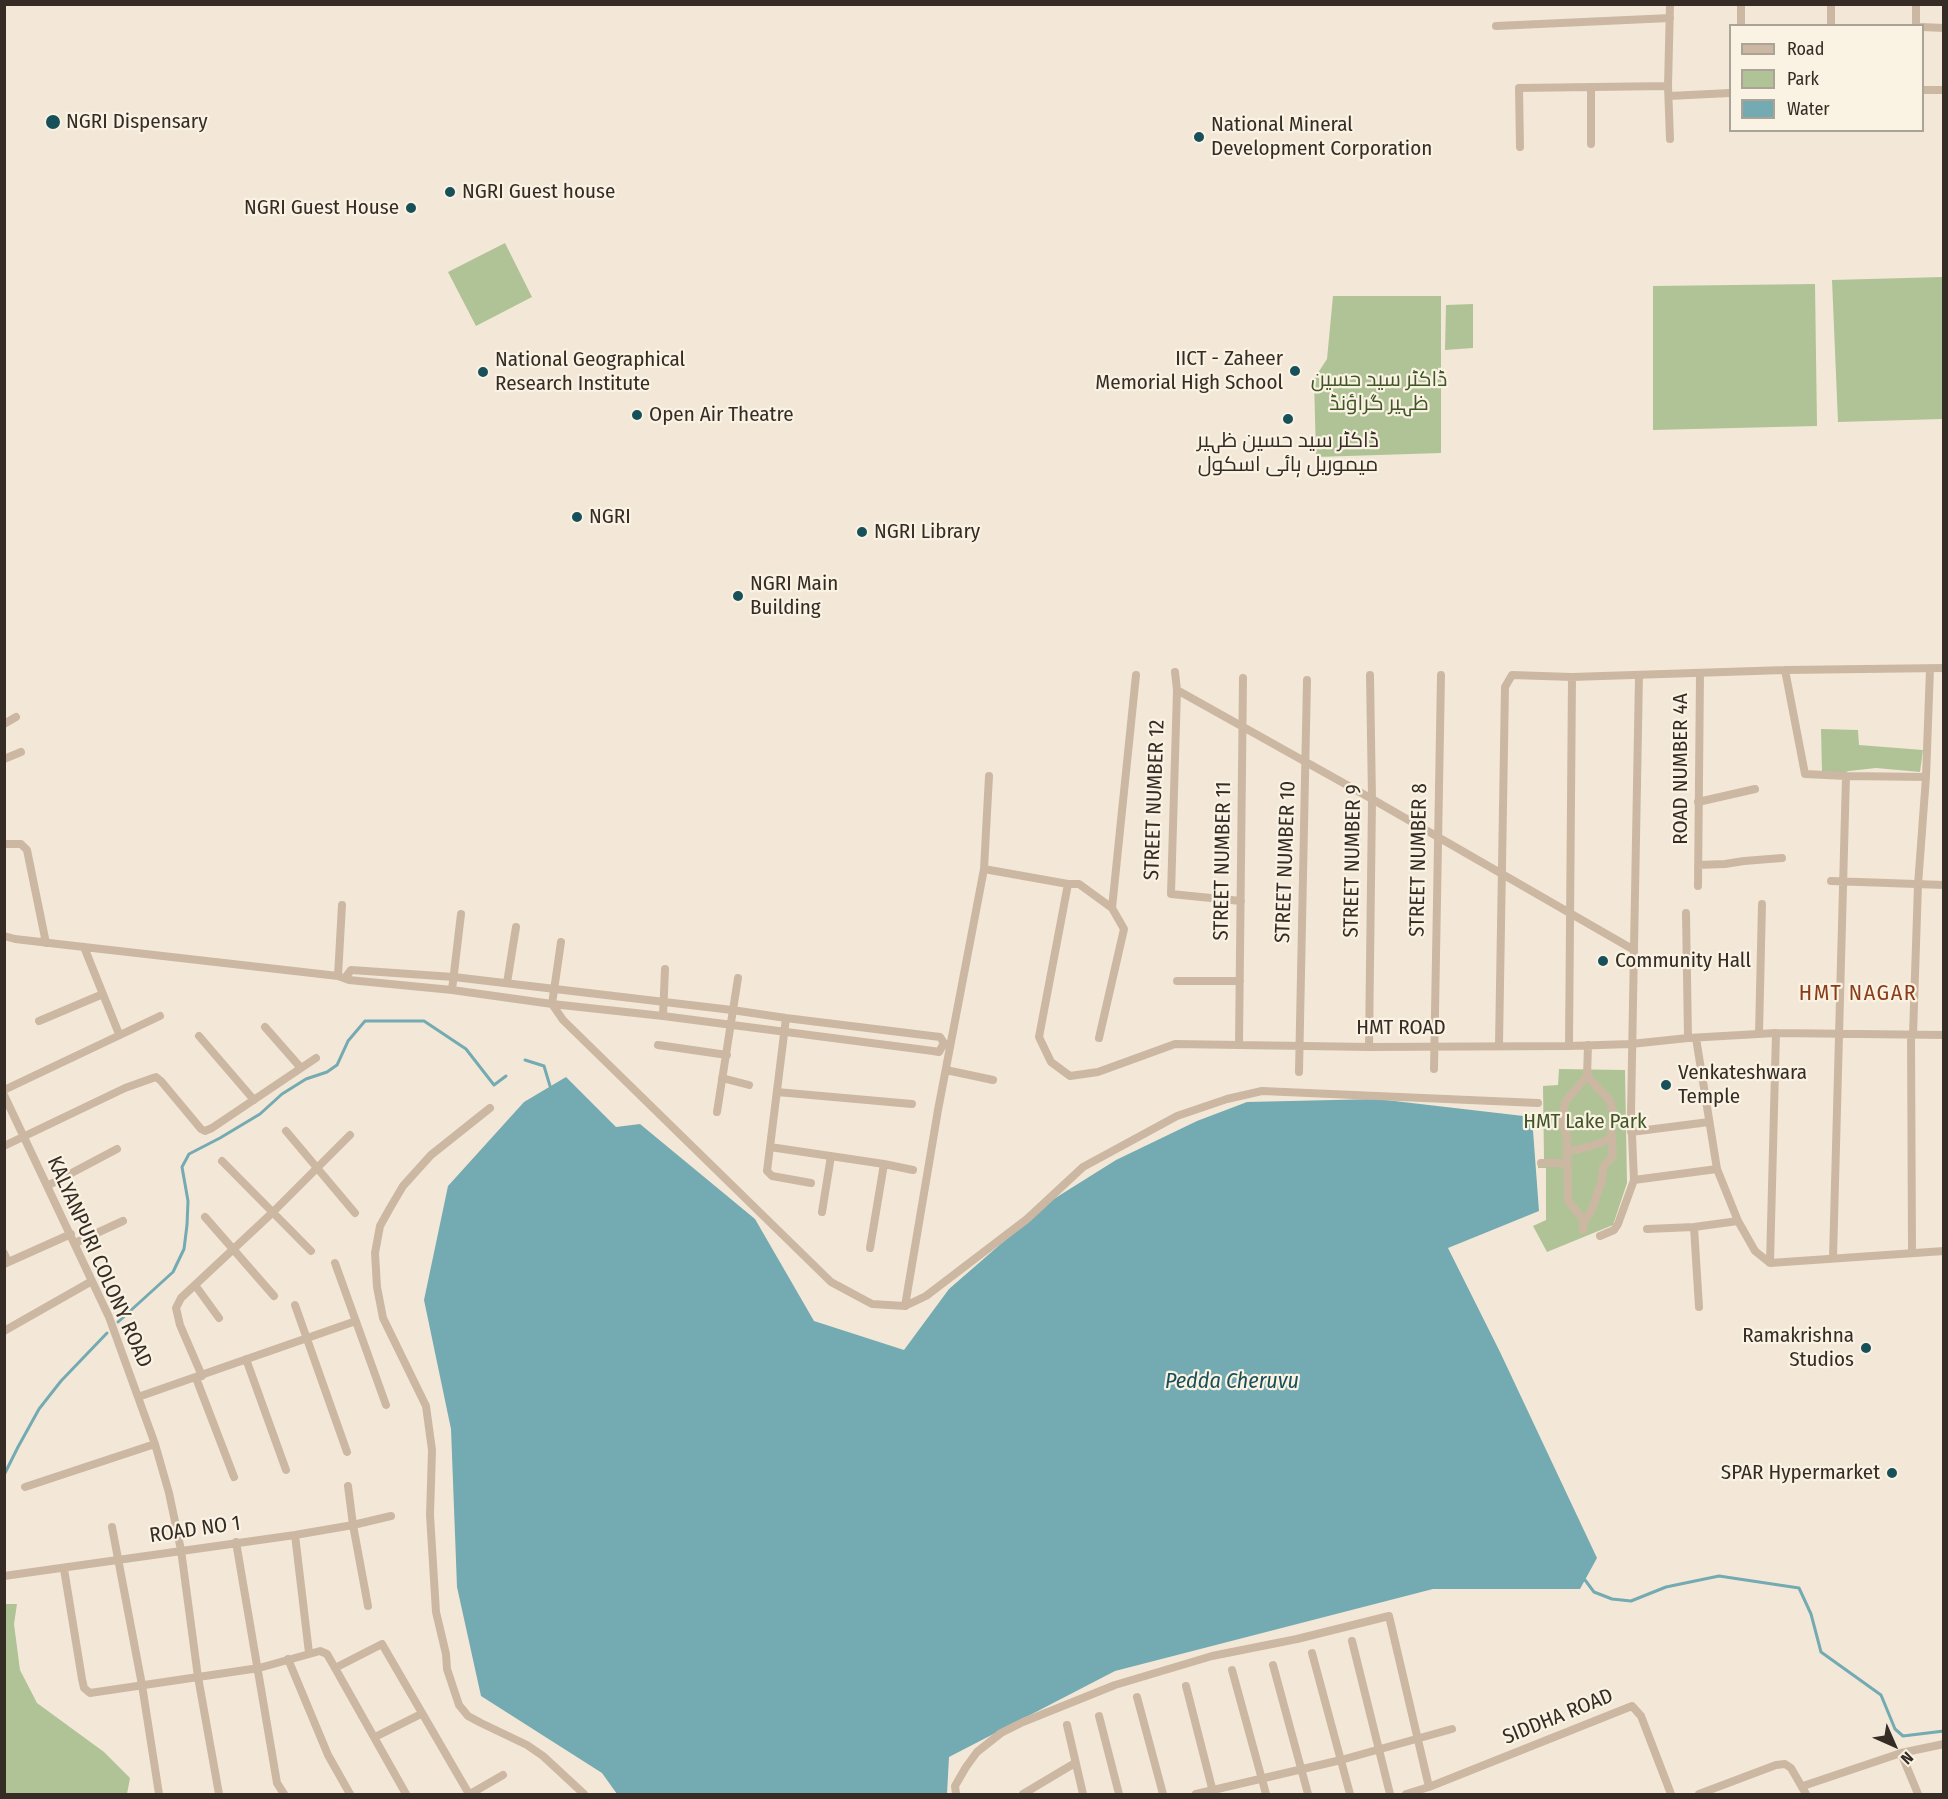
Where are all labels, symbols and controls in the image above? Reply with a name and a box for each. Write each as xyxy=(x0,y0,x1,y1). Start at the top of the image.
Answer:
legend xyxy=(1729,24,1924,132)
text: Road xyxy=(1787,38,1824,60)
text: Park xyxy=(1787,68,1819,90)
text: Water xyxy=(1787,98,1830,120)
place label: NGRI Dispensary xyxy=(66,109,208,135)
place label: National Mineral Development Corporation xyxy=(1211,112,1432,162)
marker: NGRI Dispensary xyxy=(44,113,62,131)
marker: National Mineral Development Corporation xyxy=(1192,130,1206,144)
place label: NGRI Guest house xyxy=(462,179,615,205)
marker: NGRI Guest house xyxy=(443,185,457,199)
place label: NGRI Guest House xyxy=(244,195,399,221)
marker: NGRI Guest House xyxy=(404,201,418,215)
place label: IICT - Zaheer Memorial High School xyxy=(1095,346,1283,396)
place label: National Geographical Research Institute xyxy=(495,347,685,397)
marker: IICT - Zaheer Memorial High School xyxy=(1288,364,1302,378)
marker: National Geographical Research Institute xyxy=(476,365,490,379)
park label: ڈاکٹر سید حسین ظہیر گراؤنڈ xyxy=(1311,367,1447,417)
place label: Open Air Theatre xyxy=(649,402,794,428)
marker: Open Air Theatre xyxy=(630,408,644,422)
marker: ڈاکٹر سید حسین ظہیر میموریل ہائی اسکول xyxy=(1281,412,1295,426)
place label: ڈاکٹر سید حسین ظہیر میموریل ہائی اسکول xyxy=(1197,428,1379,478)
place label: NGRI xyxy=(589,504,631,530)
marker: NGRI xyxy=(570,510,584,524)
place label: NGRI Library xyxy=(874,519,980,545)
marker: NGRI Library xyxy=(855,525,869,539)
place label: NGRI Main Building xyxy=(750,571,838,621)
marker: NGRI Main Building xyxy=(731,589,745,603)
street label: ROAD NUMBER 4A xyxy=(1668,693,1694,845)
street label: STREET NUMBER 12 xyxy=(1140,719,1170,881)
street label: STREET NUMBER 10 xyxy=(1271,780,1301,944)
street label: STREET NUMBER 11 xyxy=(1209,781,1237,941)
street label: STREET NUMBER 8 xyxy=(1405,783,1433,937)
street label: STREET NUMBER 9 xyxy=(1339,784,1367,938)
place label: Community Hall xyxy=(1615,948,1751,974)
marker: Community Hall xyxy=(1596,954,1610,968)
district label: HMT NAGAR xyxy=(1799,981,1917,1007)
street label: HMT ROAD xyxy=(1356,1015,1446,1041)
place label: Venkateshwara Temple xyxy=(1678,1060,1807,1110)
marker: Venkateshwara Temple xyxy=(1659,1078,1673,1092)
park label: HMT Lake Park xyxy=(1523,1109,1647,1135)
street label: KALYANPURI COLONY ROAD xyxy=(41,1152,157,1372)
place label: Ramakrishna Studios xyxy=(1742,1323,1854,1373)
marker: Ramakrishna Studios xyxy=(1859,1341,1873,1355)
water label: Pedda Cheruvu xyxy=(1165,1369,1299,1395)
place label: SPAR Hypermarket xyxy=(1721,1460,1880,1486)
marker: SPAR Hypermarket xyxy=(1885,1466,1899,1480)
street label: ROAD NO 1 xyxy=(148,1511,242,1549)
street label: SIDDHA ROAD xyxy=(1499,1683,1617,1751)
north arrow xyxy=(1864,1715,1924,1775)
text: N xyxy=(1897,1748,1917,1768)

